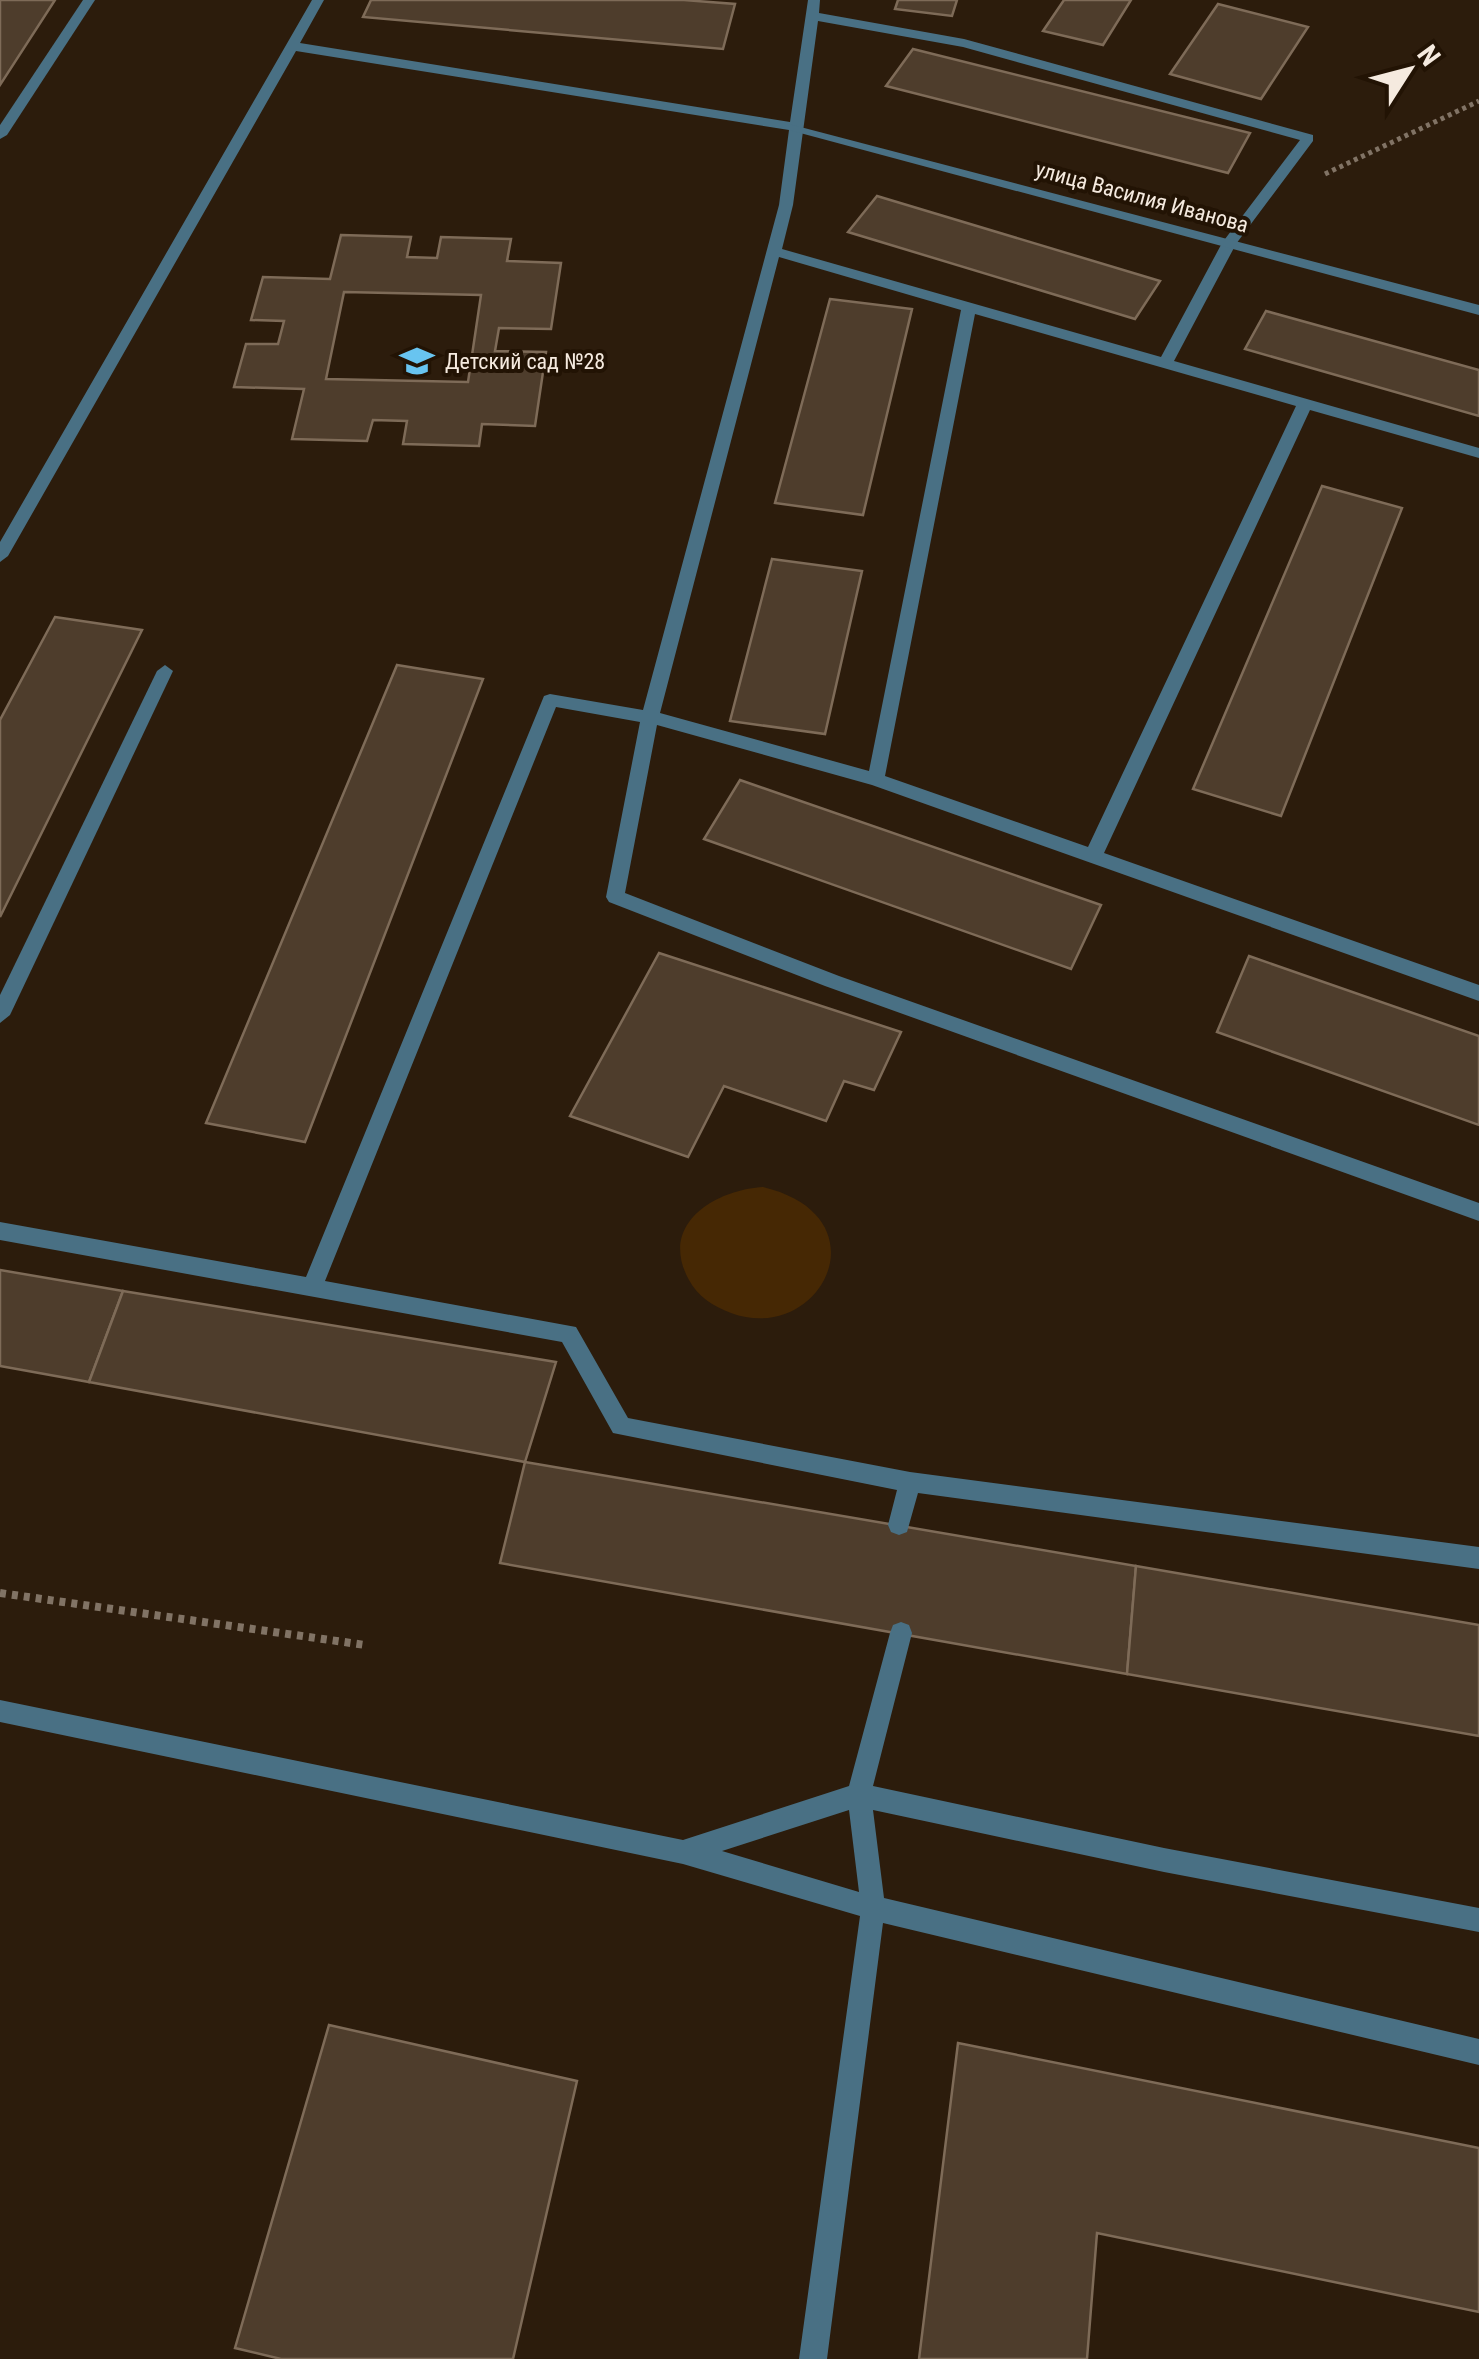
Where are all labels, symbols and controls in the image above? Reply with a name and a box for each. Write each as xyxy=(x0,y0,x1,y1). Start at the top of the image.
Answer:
north arrow xyxy=(1359,20,1459,120)
text: N xyxy=(1410,39,1447,72)
street label: улица Василия Иванова xyxy=(1033,157,1251,237)
school or university icon: Детский сад №28 xyxy=(398,342,436,380)
place label: Детский сад №28 xyxy=(445,349,605,374)

